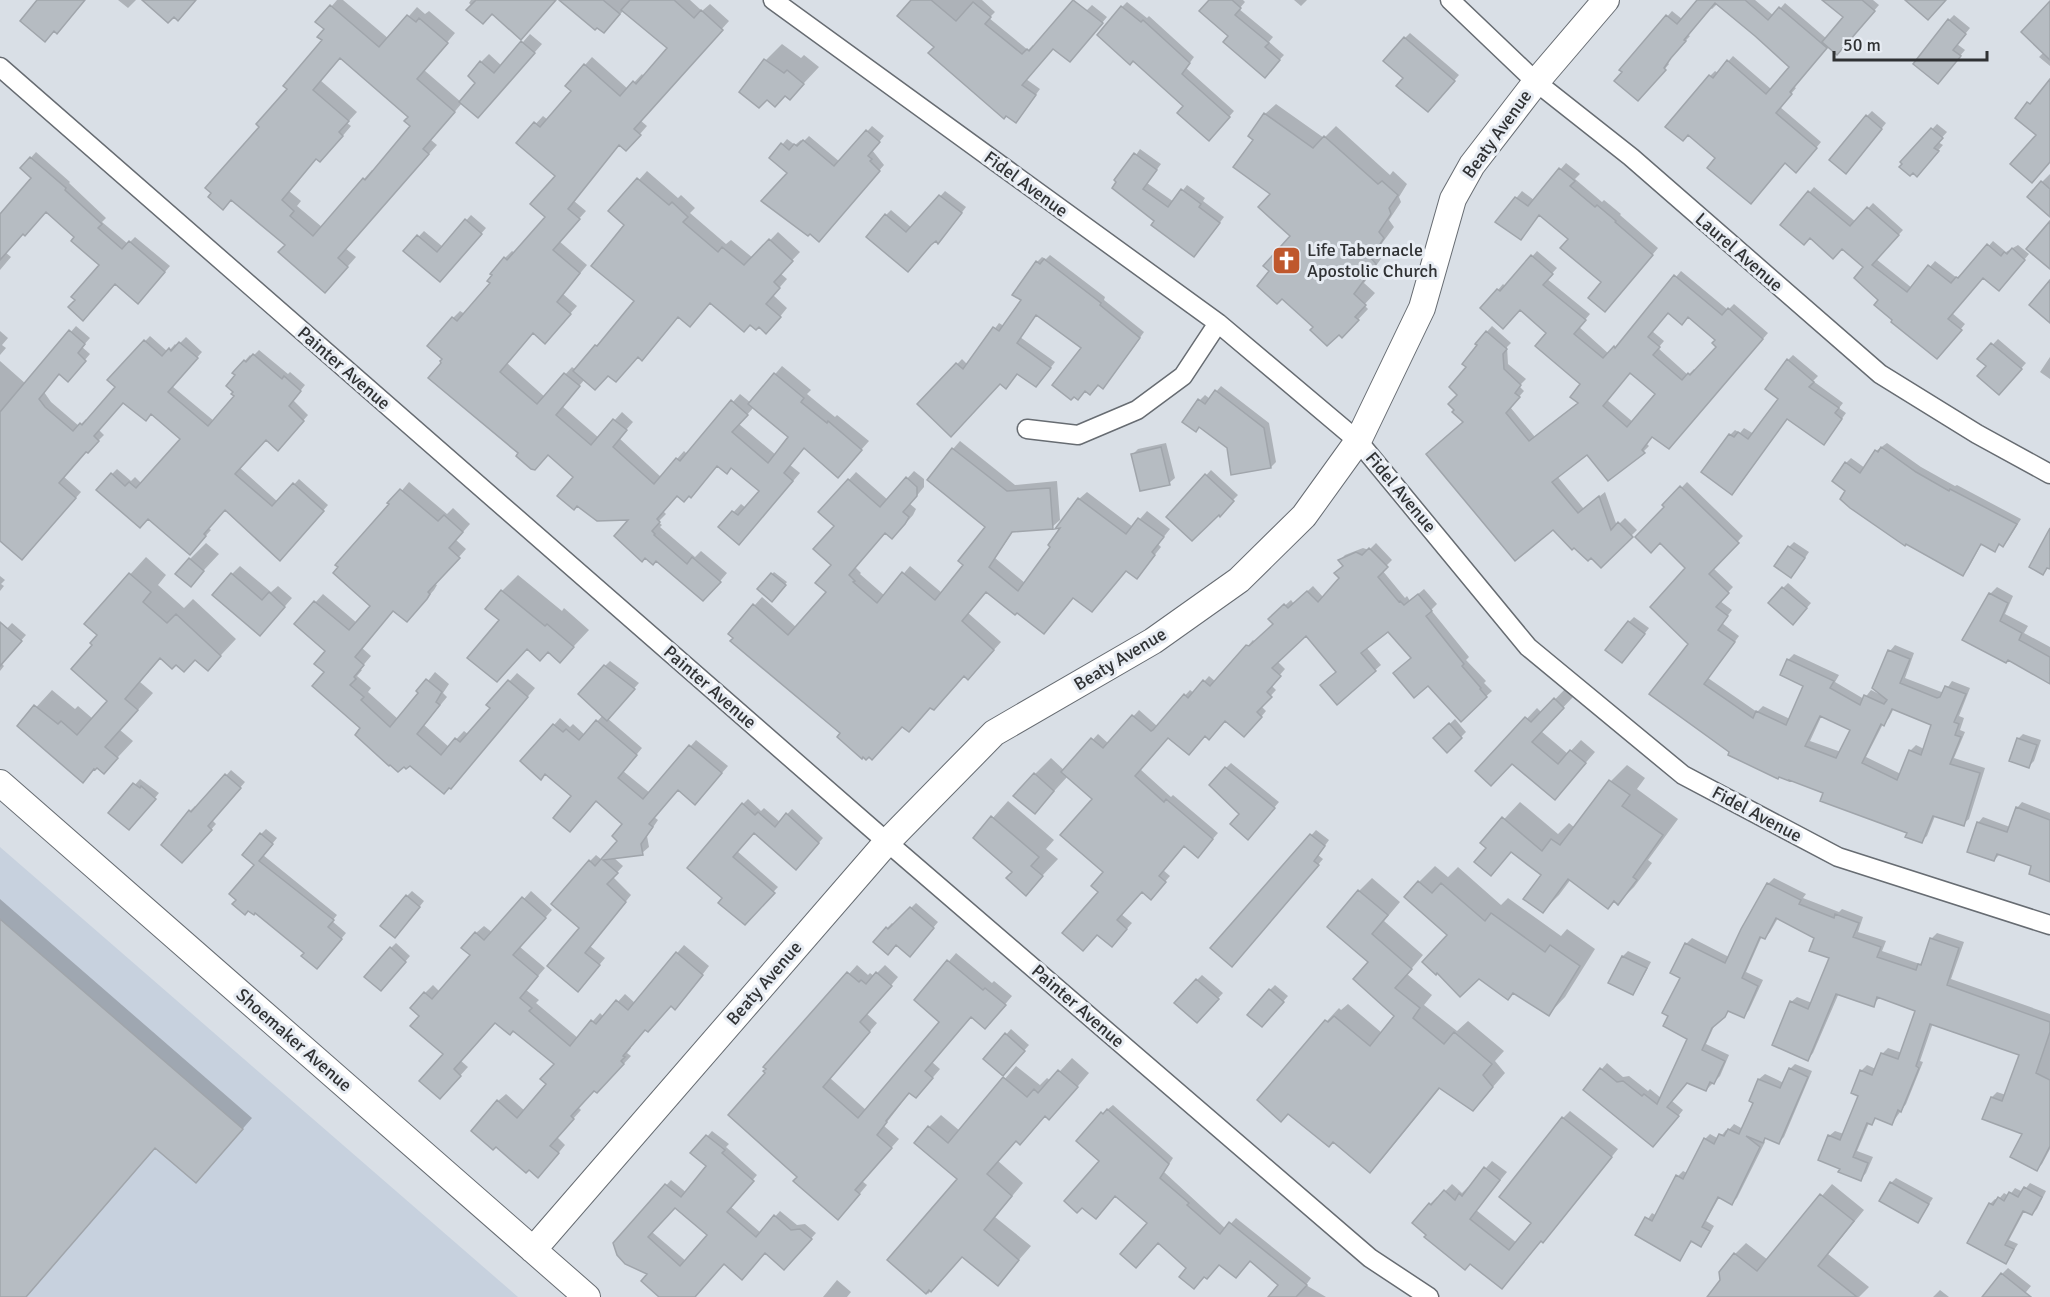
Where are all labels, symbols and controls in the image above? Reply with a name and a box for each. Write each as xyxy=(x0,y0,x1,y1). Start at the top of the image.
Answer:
scale bar xyxy=(1834,24,1987,62)
text: 50 m xyxy=(1843,34,1881,56)
street label: Beaty Avenue xyxy=(1458,86,1536,182)
street label: Fidel Avenue xyxy=(980,146,1072,222)
street label: Laurel Avenue xyxy=(1691,208,1787,296)
place label: Life Tabernacle Apostolic Church xyxy=(1307,239,1438,282)
church icon: Life Tabernacle Apostolic Church xyxy=(1270,244,1302,276)
street label: Painter Avenue xyxy=(293,322,395,414)
street label: Fidel Avenue xyxy=(1361,447,1441,537)
street label: Beaty Avenue xyxy=(1070,623,1170,695)
street label: Painter Avenue xyxy=(659,641,761,733)
street label: Fidel Avenue xyxy=(1708,781,1806,847)
street label: Beaty Avenue xyxy=(722,937,806,1029)
street label: Painter Avenue xyxy=(1027,960,1129,1052)
street label: Shoemaker Avenue xyxy=(232,984,356,1096)

